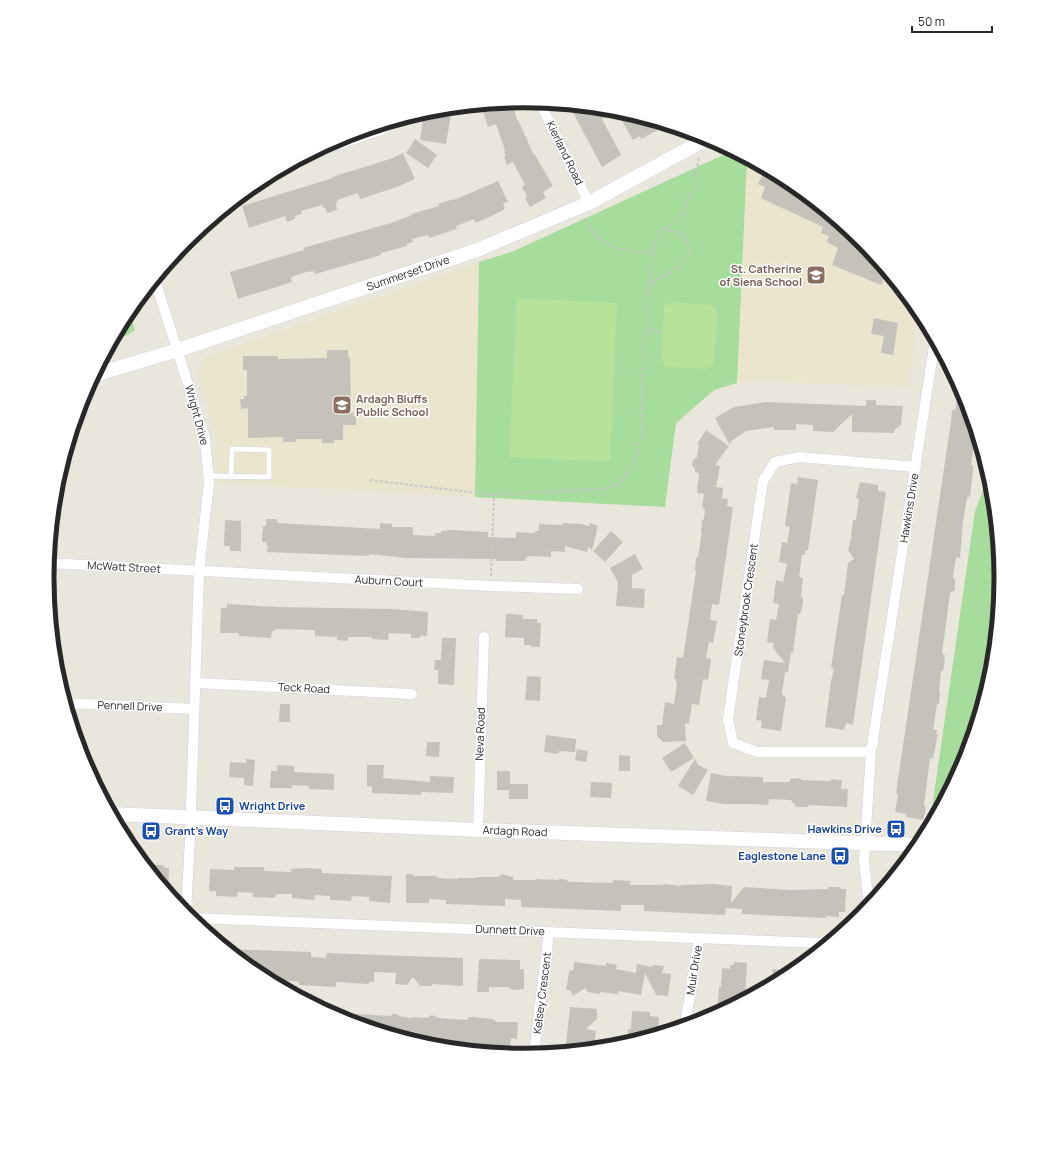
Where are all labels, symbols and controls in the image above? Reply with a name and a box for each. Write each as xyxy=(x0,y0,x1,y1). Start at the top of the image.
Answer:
scale bar xyxy=(912,8,992,34)
text: 50 m xyxy=(918,13,945,30)
street label: Kierland Road xyxy=(543,118,587,187)
street label: Summerset Drive xyxy=(364,251,452,294)
place label: St. Catherine of Siena School xyxy=(720,261,802,289)
school or university icon: St. Catherine of Siena School xyxy=(805,264,827,286)
street label: Wright Drive xyxy=(182,383,213,447)
place label: Ardagh Bluffs Public School xyxy=(356,391,429,419)
school or university icon: Ardagh Bluffs Public School xyxy=(331,394,353,416)
street label: Hawkins Drive xyxy=(896,472,921,544)
street label: Stoneybrook Crescent xyxy=(730,542,761,658)
street label: McWatt Street xyxy=(87,557,161,576)
street label: Auburn Court xyxy=(354,571,424,590)
street label: Teck Road xyxy=(278,679,330,696)
street label: Pennell Drive xyxy=(97,697,164,714)
street label: Neva Road xyxy=(471,707,488,761)
bus stop icon: Wright Drive xyxy=(214,795,236,817)
place label: Wright Drive xyxy=(239,798,306,813)
bus stop icon: Hawkins Drive xyxy=(885,818,907,840)
bus stop icon: Grant's Way xyxy=(140,820,162,842)
place label: Hawkins Drive xyxy=(807,821,882,836)
street label: Ardagh Road xyxy=(482,822,548,839)
place label: Grant's Way xyxy=(165,823,229,838)
bus stop icon: Eaglestone Lane xyxy=(829,845,851,867)
place label: Eaglestone Lane xyxy=(738,848,826,863)
street label: Dunnett Drive xyxy=(475,921,546,938)
street label: Muir Drive xyxy=(682,943,705,996)
street label: Kelsey Crescent xyxy=(529,951,554,1035)

